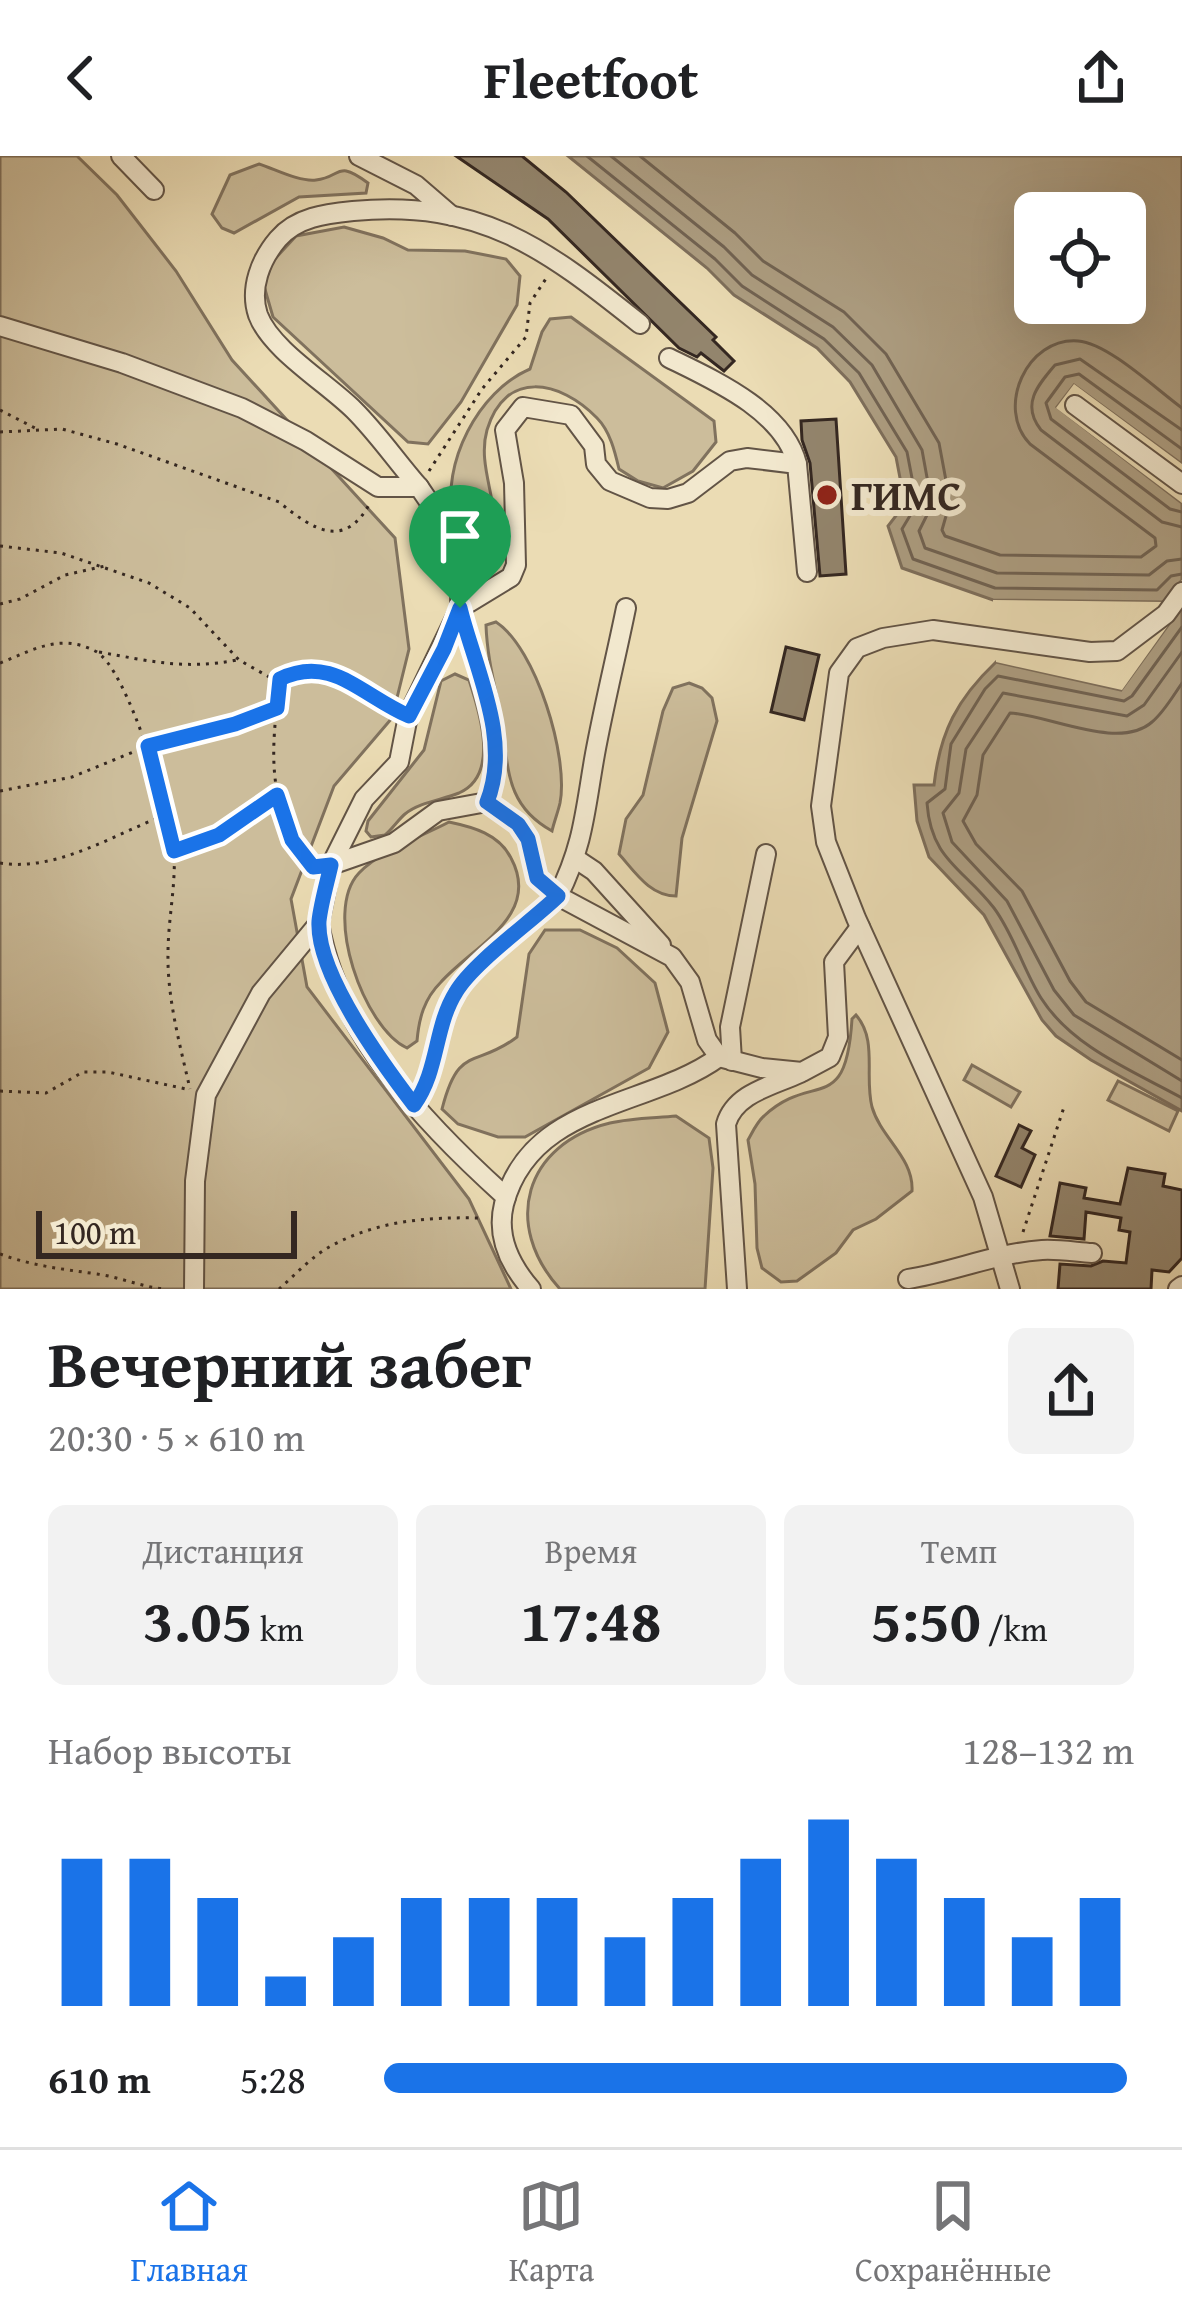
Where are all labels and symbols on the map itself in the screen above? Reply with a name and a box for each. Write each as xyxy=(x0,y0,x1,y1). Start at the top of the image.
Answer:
place label: ГИМС xyxy=(851,464,961,525)
marker: ГИМС xyxy=(814,482,840,508)
pin xyxy=(409,485,511,608)
scale bar xyxy=(36,1205,297,1258)

